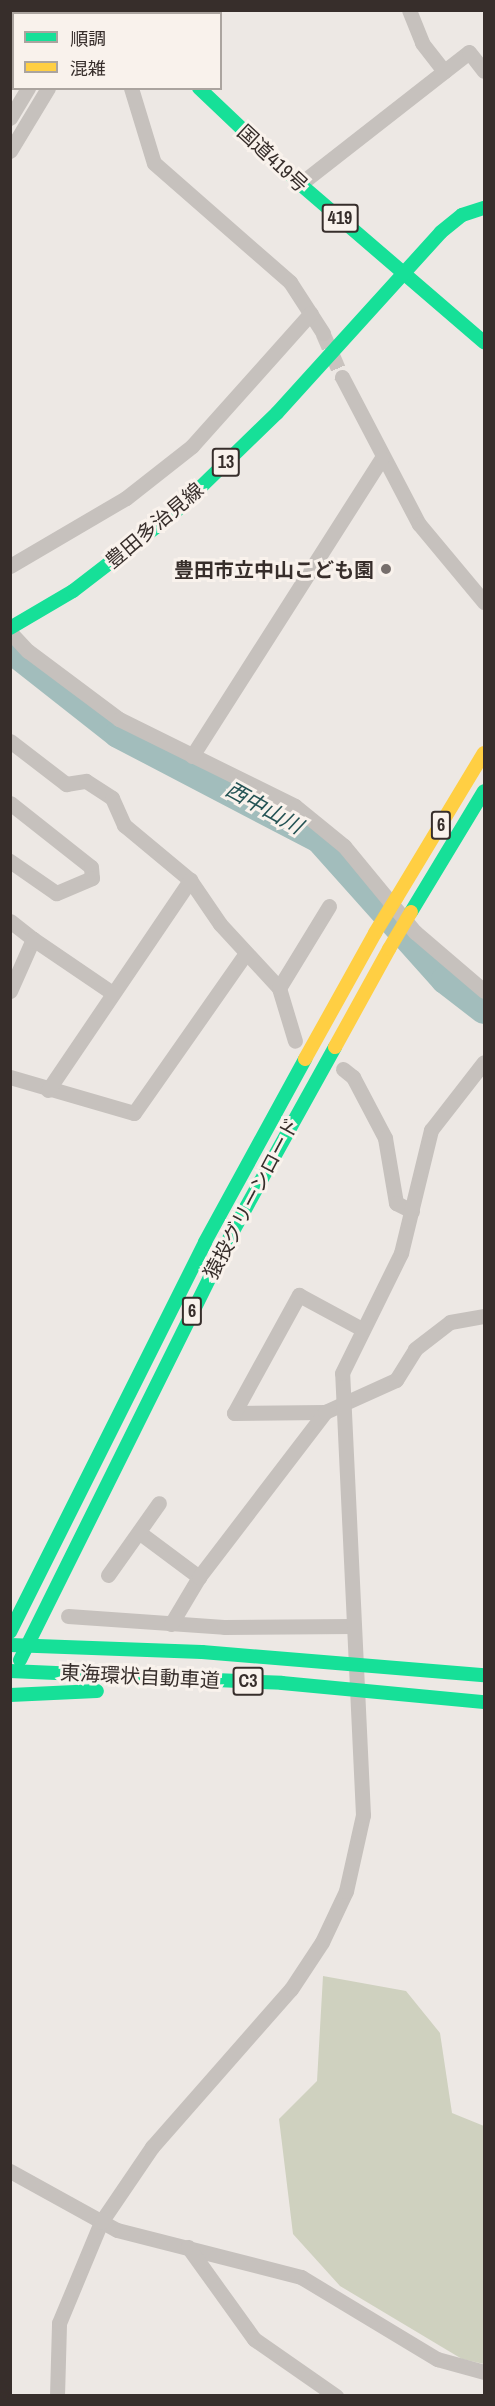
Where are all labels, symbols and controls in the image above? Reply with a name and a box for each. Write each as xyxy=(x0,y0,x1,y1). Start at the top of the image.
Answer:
legend xyxy=(12,12,222,90)
text: 順調 xyxy=(70,26,106,51)
text: 混雑 xyxy=(70,56,106,81)
street label: 国道419号 xyxy=(233,119,313,197)
road number: 419 xyxy=(320,203,360,233)
road number: 13 xyxy=(211,447,241,477)
street label: 豊田多治見線 xyxy=(100,477,208,573)
place label: 豊田市立中山こども園 xyxy=(174,557,374,581)
marker: 豊田市立中山こども園 xyxy=(379,562,393,576)
water label: 西中山川 xyxy=(221,777,307,839)
road number: 6 xyxy=(430,810,452,840)
street label: 猿投グリーンロード xyxy=(198,1113,304,1283)
road number: 6 xyxy=(182,1296,202,1326)
street label: 東海環状自動車道 xyxy=(59,1660,221,1692)
road number: C3 xyxy=(232,1666,264,1696)

